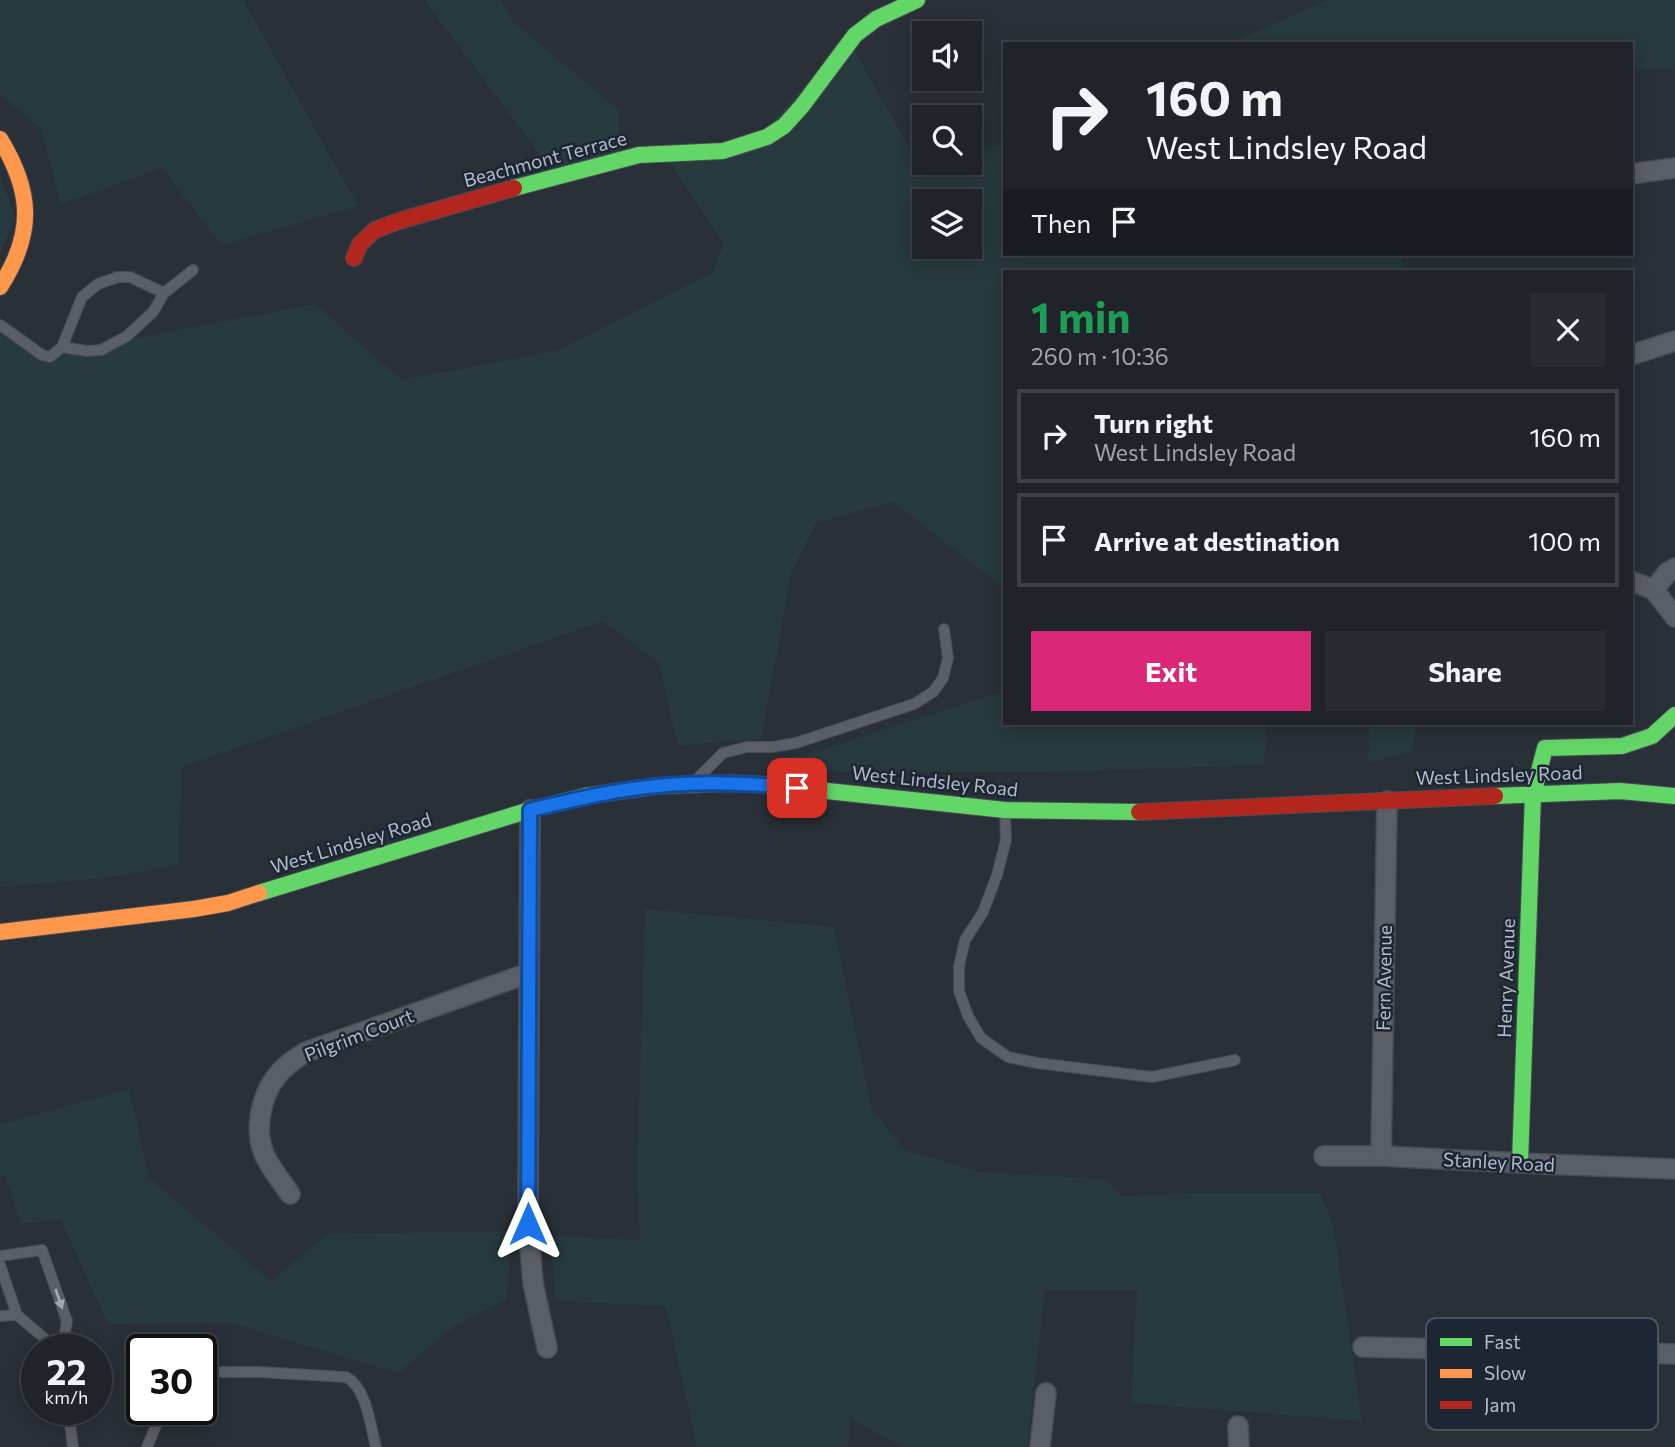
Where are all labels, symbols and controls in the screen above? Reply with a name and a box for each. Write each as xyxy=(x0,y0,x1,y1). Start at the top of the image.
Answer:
map controls xyxy=(912,21,982,259)
button: sound xyxy=(912,21,982,91)
text: 160 m xyxy=(1146,66,1283,126)
icon: right xyxy=(1031,70,1122,161)
button: search xyxy=(912,105,982,175)
street label: Beachmont Terrace xyxy=(461,126,629,191)
text: West Lindsley Road xyxy=(1146,126,1427,166)
button: layers xyxy=(912,189,982,259)
icon: arrive xyxy=(1105,203,1143,241)
text: Then xyxy=(1031,207,1091,238)
text: 1 min xyxy=(1031,290,1131,342)
button: close xyxy=(1531,293,1605,367)
text: 260 m · 10:36 xyxy=(1031,342,1169,370)
text: Turn right xyxy=(1094,407,1213,438)
icon: right xyxy=(1035,417,1073,455)
text: 160 m xyxy=(1529,421,1601,452)
text: West Lindsley Road xyxy=(1094,438,1296,466)
icon: arrive xyxy=(1035,521,1073,559)
text: Arrive at destination xyxy=(1094,525,1340,556)
text: 100 m xyxy=(1528,525,1601,556)
button: Exit xyxy=(1031,631,1311,711)
button: Share xyxy=(1325,631,1605,711)
pin xyxy=(767,758,827,818)
street label: West Lindsley Road xyxy=(851,760,1019,801)
street label: West Lindsley Road xyxy=(1415,760,1583,789)
icon: arrive xyxy=(778,769,816,807)
street label: West Lindsley Road xyxy=(268,807,434,878)
street label: Henry Avenue xyxy=(1492,918,1519,1038)
street label: Fern Avenue xyxy=(1371,925,1396,1031)
street label: Pilgrim Court xyxy=(301,1003,417,1066)
street label: Stanley Road xyxy=(1442,1147,1556,1176)
position arrow xyxy=(491,1187,565,1261)
one-way arrow xyxy=(54,1289,65,1310)
legend xyxy=(1426,1318,1658,1430)
text: Fast xyxy=(1484,1330,1521,1353)
speed limit sign: 30 xyxy=(126,1334,217,1425)
text: 22 xyxy=(47,1349,86,1392)
text: Slow xyxy=(1484,1361,1526,1384)
text: km/h xyxy=(45,1386,88,1408)
text: Jam xyxy=(1484,1393,1516,1416)

